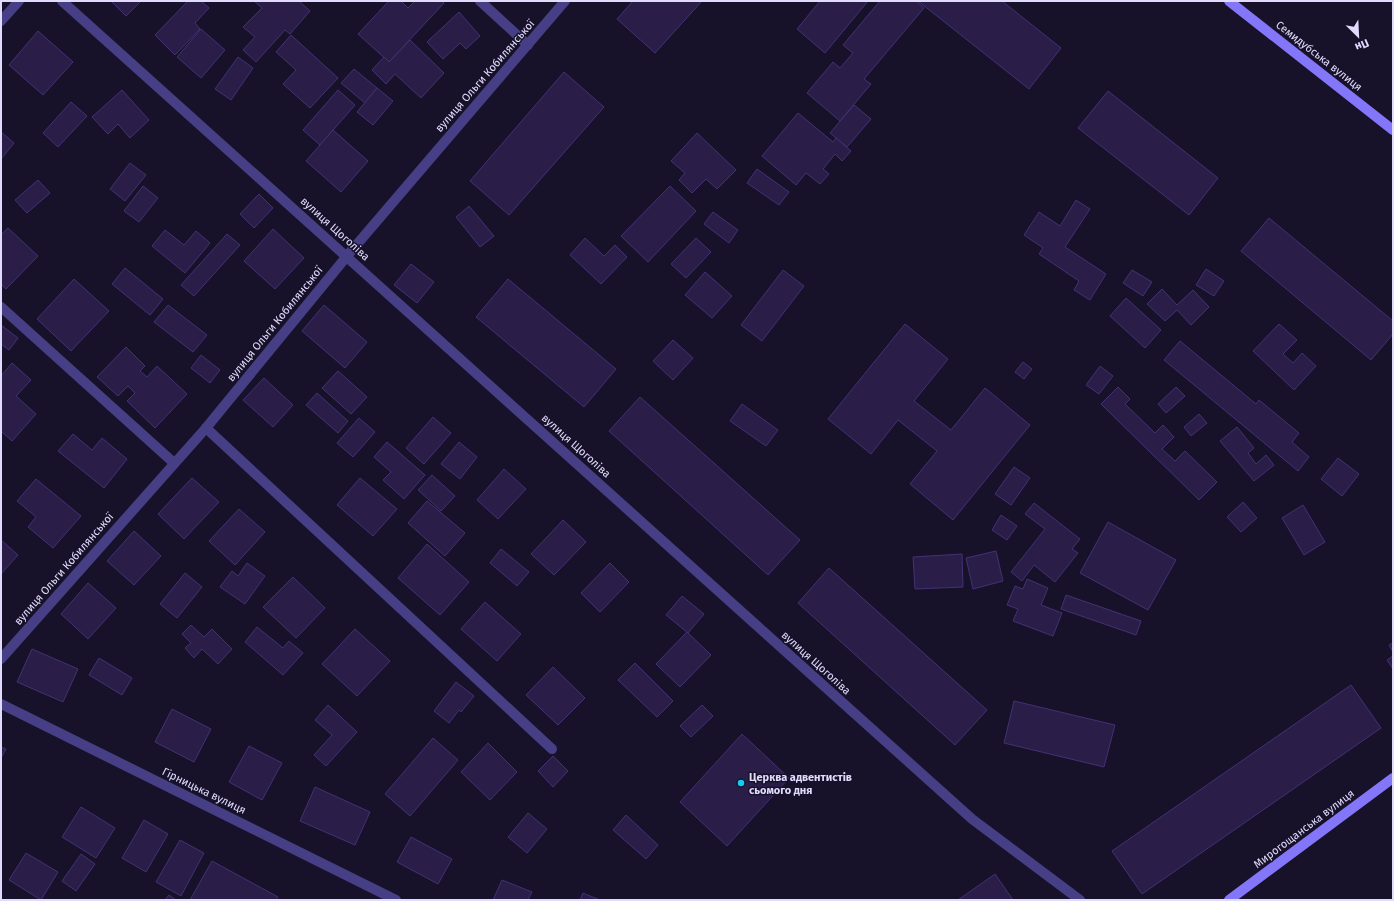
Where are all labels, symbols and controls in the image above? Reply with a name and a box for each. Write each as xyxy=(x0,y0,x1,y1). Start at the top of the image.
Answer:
north arrow xyxy=(1338,16,1378,56)
street label: вулиця Ольги Кобилянської xyxy=(433,17,538,135)
street label: Семидубська вулиця xyxy=(1273,18,1365,94)
text: Пн xyxy=(1353,36,1371,53)
street label: вулиця Щоголіва xyxy=(298,195,372,263)
street label: вулиця Ольги Кобилянської xyxy=(225,263,326,384)
street label: вулиця Щоголіва xyxy=(539,412,613,480)
street label: вулиця Ольги Кобилянської xyxy=(12,510,117,628)
street label: вулиця Щоголіва xyxy=(779,629,853,697)
street label: Гірницька вулиця xyxy=(160,765,248,817)
place label: Церква адвентистів сьомого дня xyxy=(749,771,852,797)
marker: Церква адвентистів сьомого дня xyxy=(736,778,746,788)
street label: Мирогощанська вулиця xyxy=(1251,787,1357,871)

